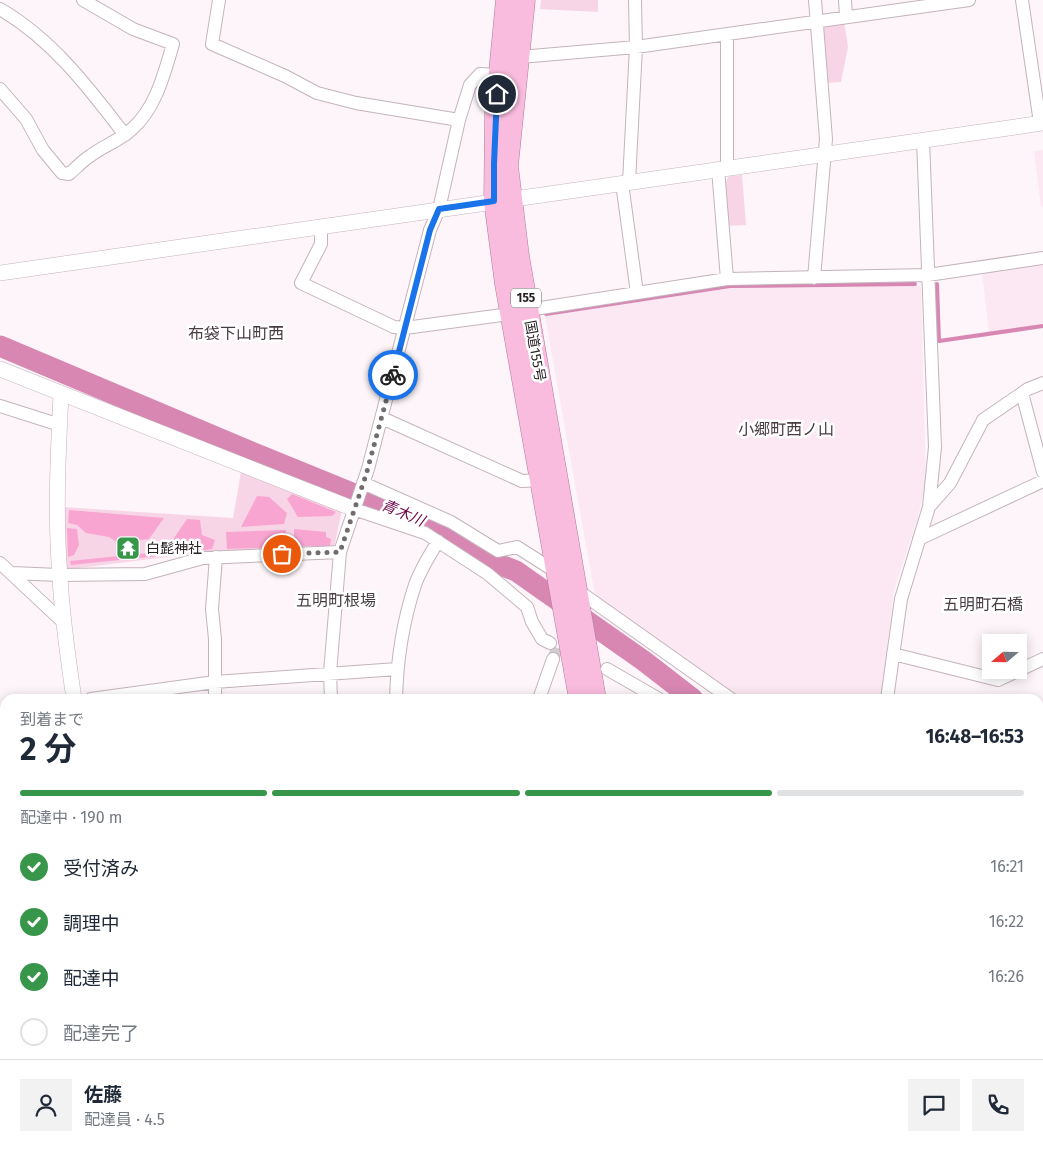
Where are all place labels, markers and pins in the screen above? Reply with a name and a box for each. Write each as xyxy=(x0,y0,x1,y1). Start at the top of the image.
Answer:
pin xyxy=(476,73,518,115)
pin xyxy=(261,533,303,575)
temple icon: 白髭神社 xyxy=(115,535,141,561)
place label: 白髭神社 xyxy=(146,540,202,557)

